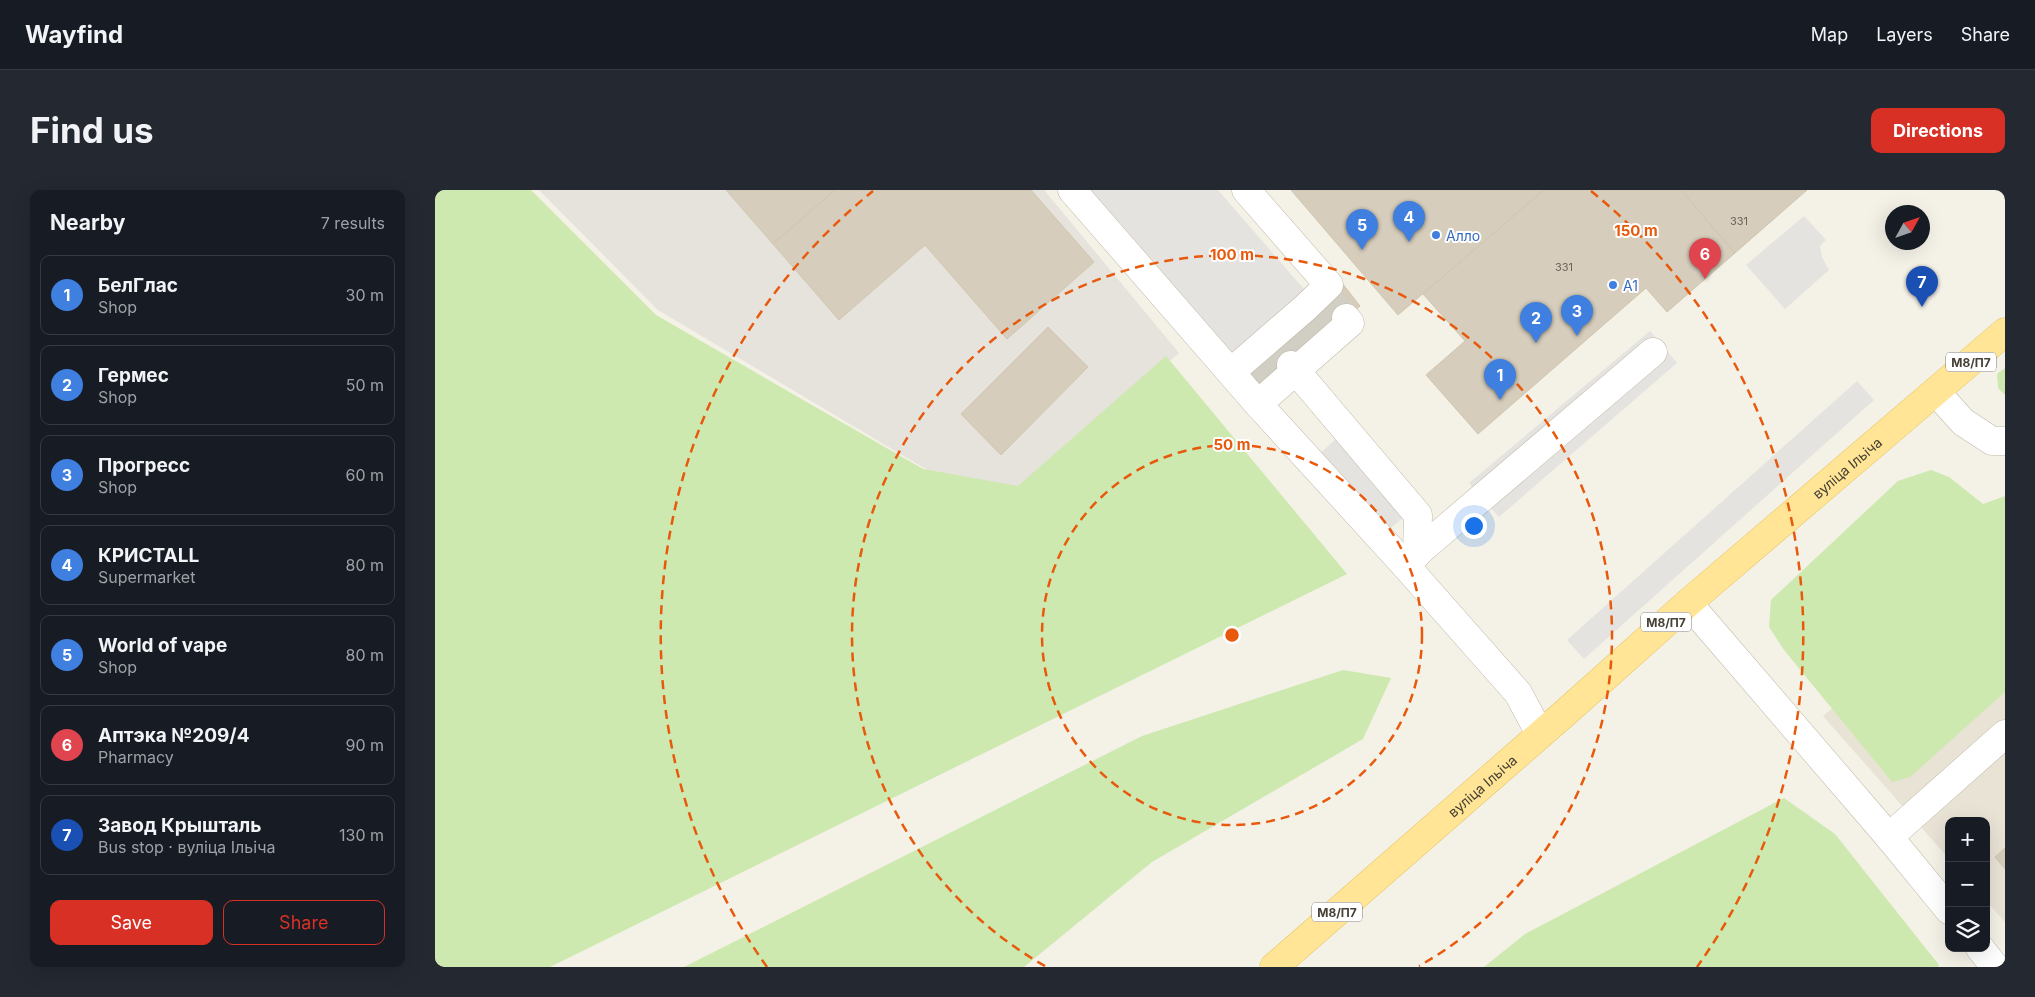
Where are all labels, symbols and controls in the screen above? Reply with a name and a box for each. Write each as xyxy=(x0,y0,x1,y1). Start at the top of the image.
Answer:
text: Wayfind xyxy=(25,20,123,49)
text: Map xyxy=(1811,24,1848,45)
text: Layers xyxy=(1876,24,1933,45)
text: Share xyxy=(1961,24,2010,45)
button: Directions xyxy=(1871,108,2005,153)
text: Find us xyxy=(30,109,154,151)
pin: 4 xyxy=(1393,201,1425,242)
north arrow xyxy=(1885,205,1930,250)
pin: 5 xyxy=(1346,209,1378,250)
text: Nearby xyxy=(50,210,125,235)
text: 7 results xyxy=(321,213,385,233)
house number: 331 xyxy=(1730,214,1748,228)
text: 150 m xyxy=(1614,221,1658,240)
place label: Алло xyxy=(1446,227,1480,244)
marker: Алло xyxy=(1430,229,1442,241)
pin: 6 xyxy=(1689,238,1721,279)
text: 100 m xyxy=(1210,245,1254,264)
house number: 331 xyxy=(1555,260,1573,274)
pin: 7 xyxy=(1906,266,1938,307)
text: БелГлас xyxy=(98,274,178,297)
place label: A1 xyxy=(1623,277,1638,294)
marker: A1 xyxy=(1607,279,1619,291)
text: 1 xyxy=(64,285,70,305)
text: 30 m xyxy=(346,285,384,305)
pin: 3 xyxy=(1561,295,1593,336)
text: Shop xyxy=(98,297,137,317)
pin: 2 xyxy=(1520,302,1552,343)
road number: М8/П7 xyxy=(1946,352,1996,372)
pin: 1 xyxy=(1484,359,1516,400)
text: Гермес xyxy=(98,364,169,387)
text: 2 xyxy=(62,375,72,395)
text: 50 m xyxy=(346,375,384,395)
text: Shop xyxy=(98,387,137,407)
street label: вуліца Ільіча xyxy=(1809,433,1885,502)
text: 50 m xyxy=(1214,435,1250,454)
text: Прогресс xyxy=(98,454,190,477)
text: 3 xyxy=(62,465,72,485)
text: 60 m xyxy=(345,465,384,485)
text: Shop xyxy=(98,477,137,497)
your location xyxy=(1461,513,1487,539)
text: КРИСТАLL xyxy=(98,544,199,567)
text: 4 xyxy=(62,555,72,575)
text: 80 m xyxy=(345,555,384,575)
text: Supermarket xyxy=(98,567,195,587)
road number: М8/П7 xyxy=(1641,612,1691,632)
centre of rings xyxy=(1223,626,1241,644)
text: World of vape xyxy=(98,634,227,657)
text: 5 xyxy=(62,645,72,665)
text: 80 m xyxy=(345,645,384,665)
text: Shop xyxy=(98,657,137,677)
text: Аптэка №209/4 xyxy=(98,724,250,747)
text: 6 xyxy=(62,735,72,755)
text: 90 m xyxy=(345,735,384,755)
text: Pharmacy xyxy=(98,747,174,767)
street label: вуліца Ільіча xyxy=(1444,751,1520,820)
text: Завод Крышталь xyxy=(98,814,262,837)
map controls xyxy=(1945,817,1990,952)
button: + xyxy=(1945,817,1990,862)
text: 7 xyxy=(62,825,72,845)
text: 130 m xyxy=(339,825,384,845)
text: Bus stop · вуліца Ільіча xyxy=(98,837,275,857)
button: − xyxy=(1945,862,1990,907)
button: Save xyxy=(50,900,213,945)
button: Share xyxy=(223,900,385,945)
road number: М8/П7 xyxy=(1312,902,1362,922)
button: layers xyxy=(1945,907,1990,952)

